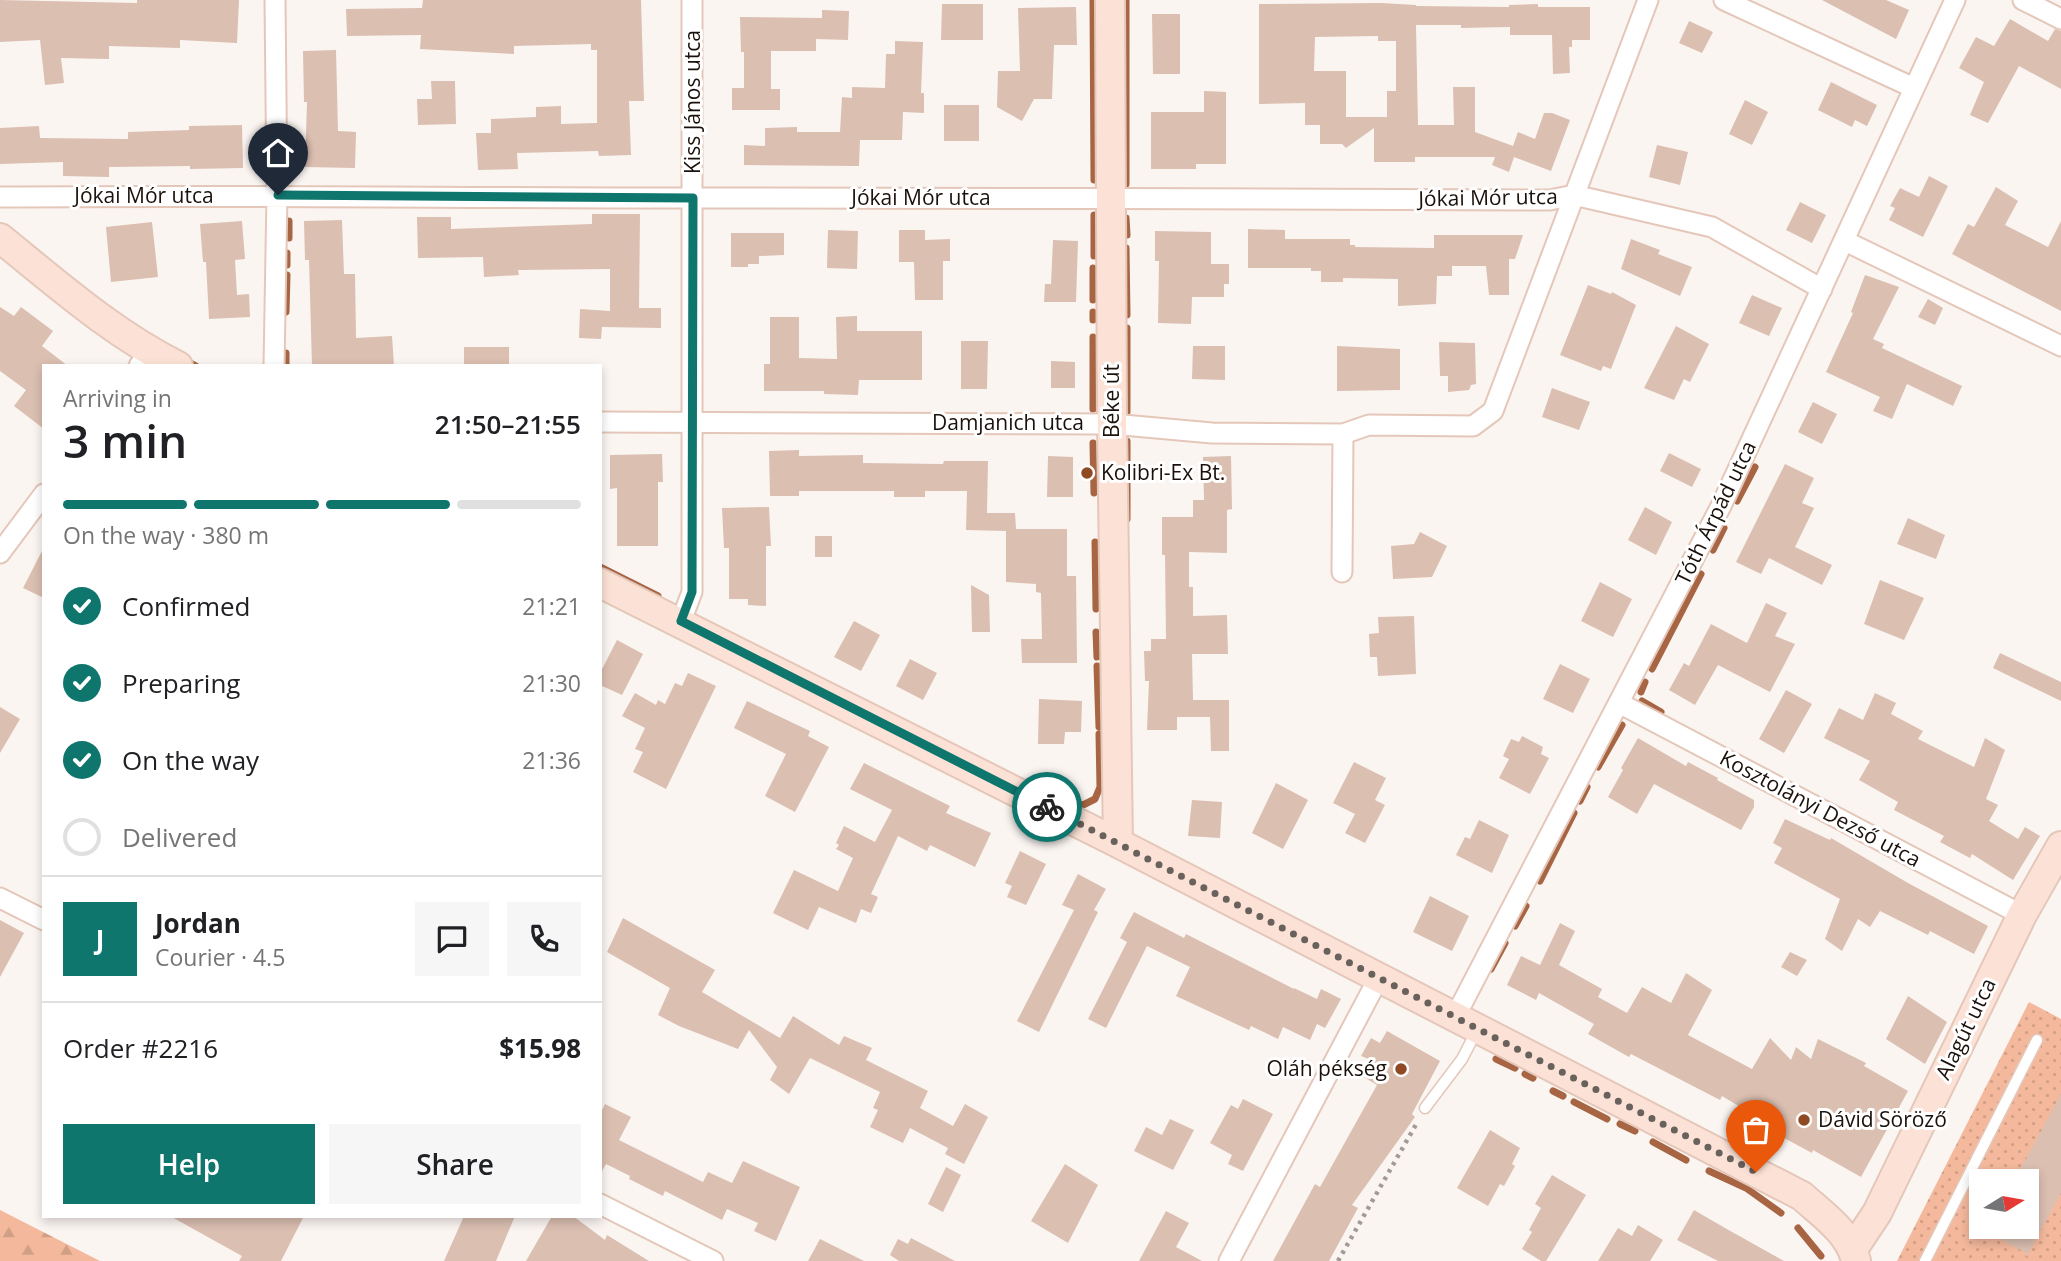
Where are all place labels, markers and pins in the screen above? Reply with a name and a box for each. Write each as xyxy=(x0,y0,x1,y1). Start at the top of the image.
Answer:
pin xyxy=(248,123,308,195)
place label: Kolibri-Ex Bt. xyxy=(1101,458,1225,486)
marker: Kolibri-Ex Bt. xyxy=(1079,465,1095,481)
place label: Oláh pékség xyxy=(1266,1054,1387,1082)
marker: Oláh pékség xyxy=(1393,1061,1409,1077)
pin xyxy=(1726,1100,1786,1172)
place label: Dávid Söröző xyxy=(1818,1105,1947,1133)
marker: Dávid Söröző xyxy=(1796,1112,1812,1128)

